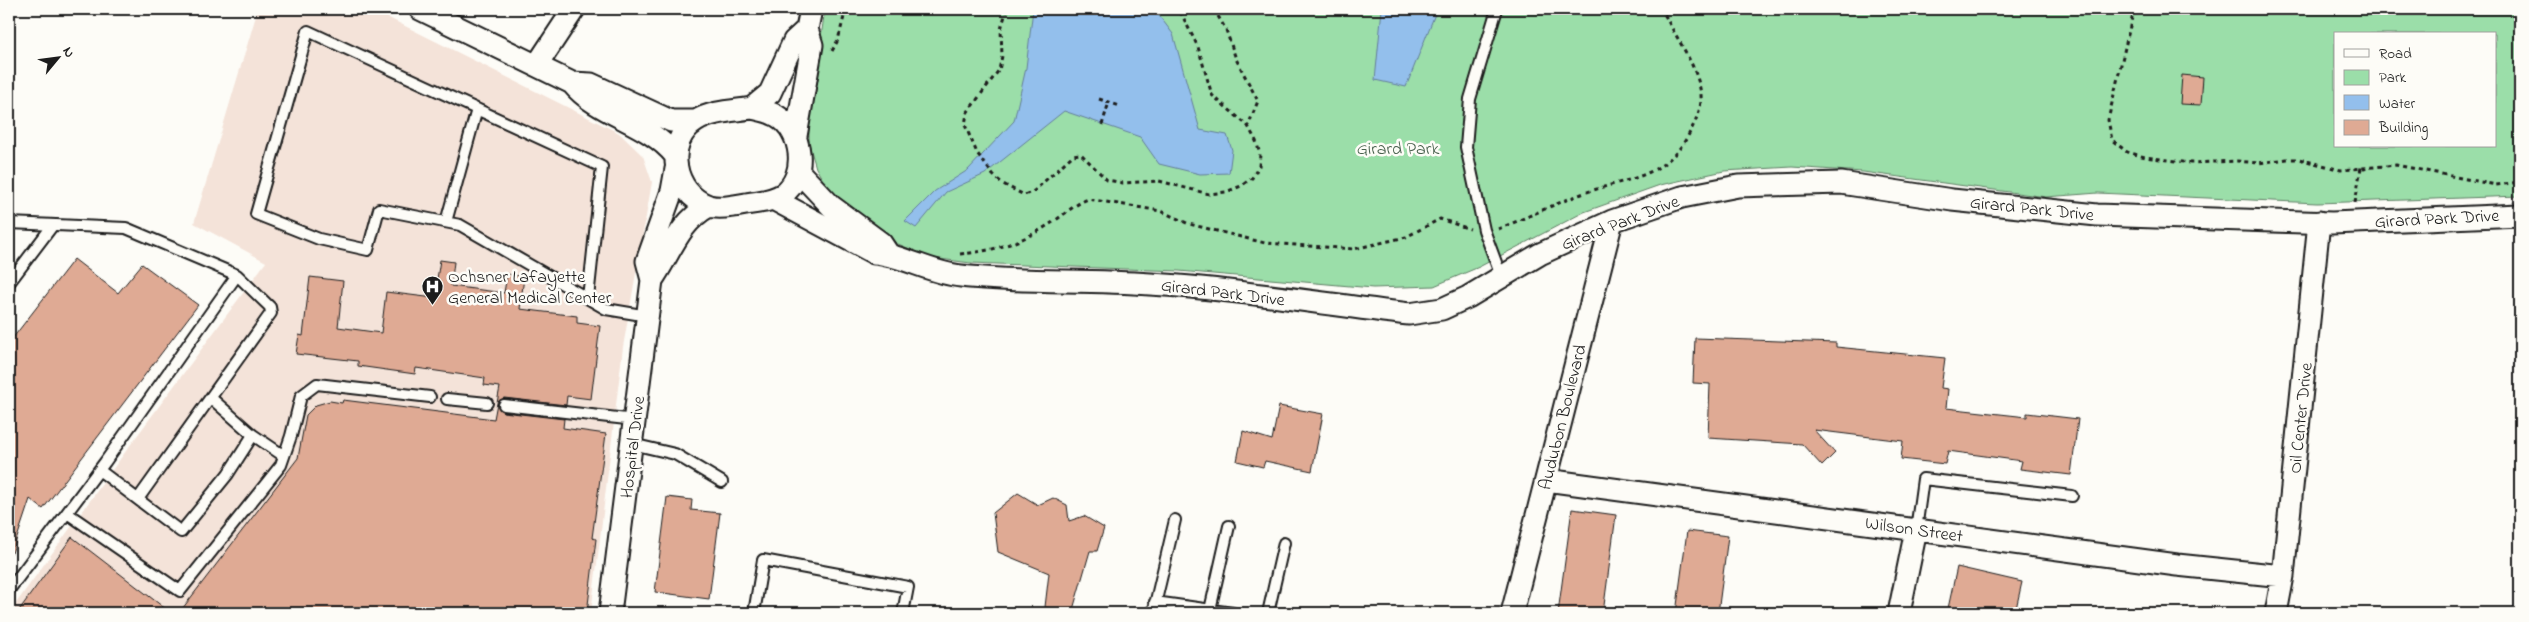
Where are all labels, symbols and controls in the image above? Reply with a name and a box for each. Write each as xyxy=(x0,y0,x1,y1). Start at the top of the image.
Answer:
north arrow xyxy=(32,32,82,82)
legend xyxy=(2334,32,2496,148)
text: N xyxy=(57,43,80,62)
text: Road xyxy=(2379,43,2412,65)
text: Park xyxy=(2379,67,2407,89)
text: Water xyxy=(2379,93,2415,115)
text: Building xyxy=(2378,117,2428,140)
park label: Girard Park xyxy=(1357,137,1439,163)
street label: Girard Park Drive xyxy=(1558,189,1684,258)
street label: Girard Park Drive xyxy=(1968,191,2096,230)
street label: Girard Park Drive xyxy=(2374,204,2501,236)
place label: Ochsner Lafayette General Medical Center xyxy=(448,265,612,312)
street label: Girard Park Drive xyxy=(1159,273,1287,315)
hospital icon: Ochsner Lafayette General Medical Center xyxy=(420,274,444,305)
street label: Audubon Boulevard xyxy=(1533,342,1595,493)
street label: Oil Center Drive xyxy=(2283,361,2321,475)
street label: Hospital Drive xyxy=(615,394,653,500)
street label: Wilson Street xyxy=(1863,511,1964,551)

